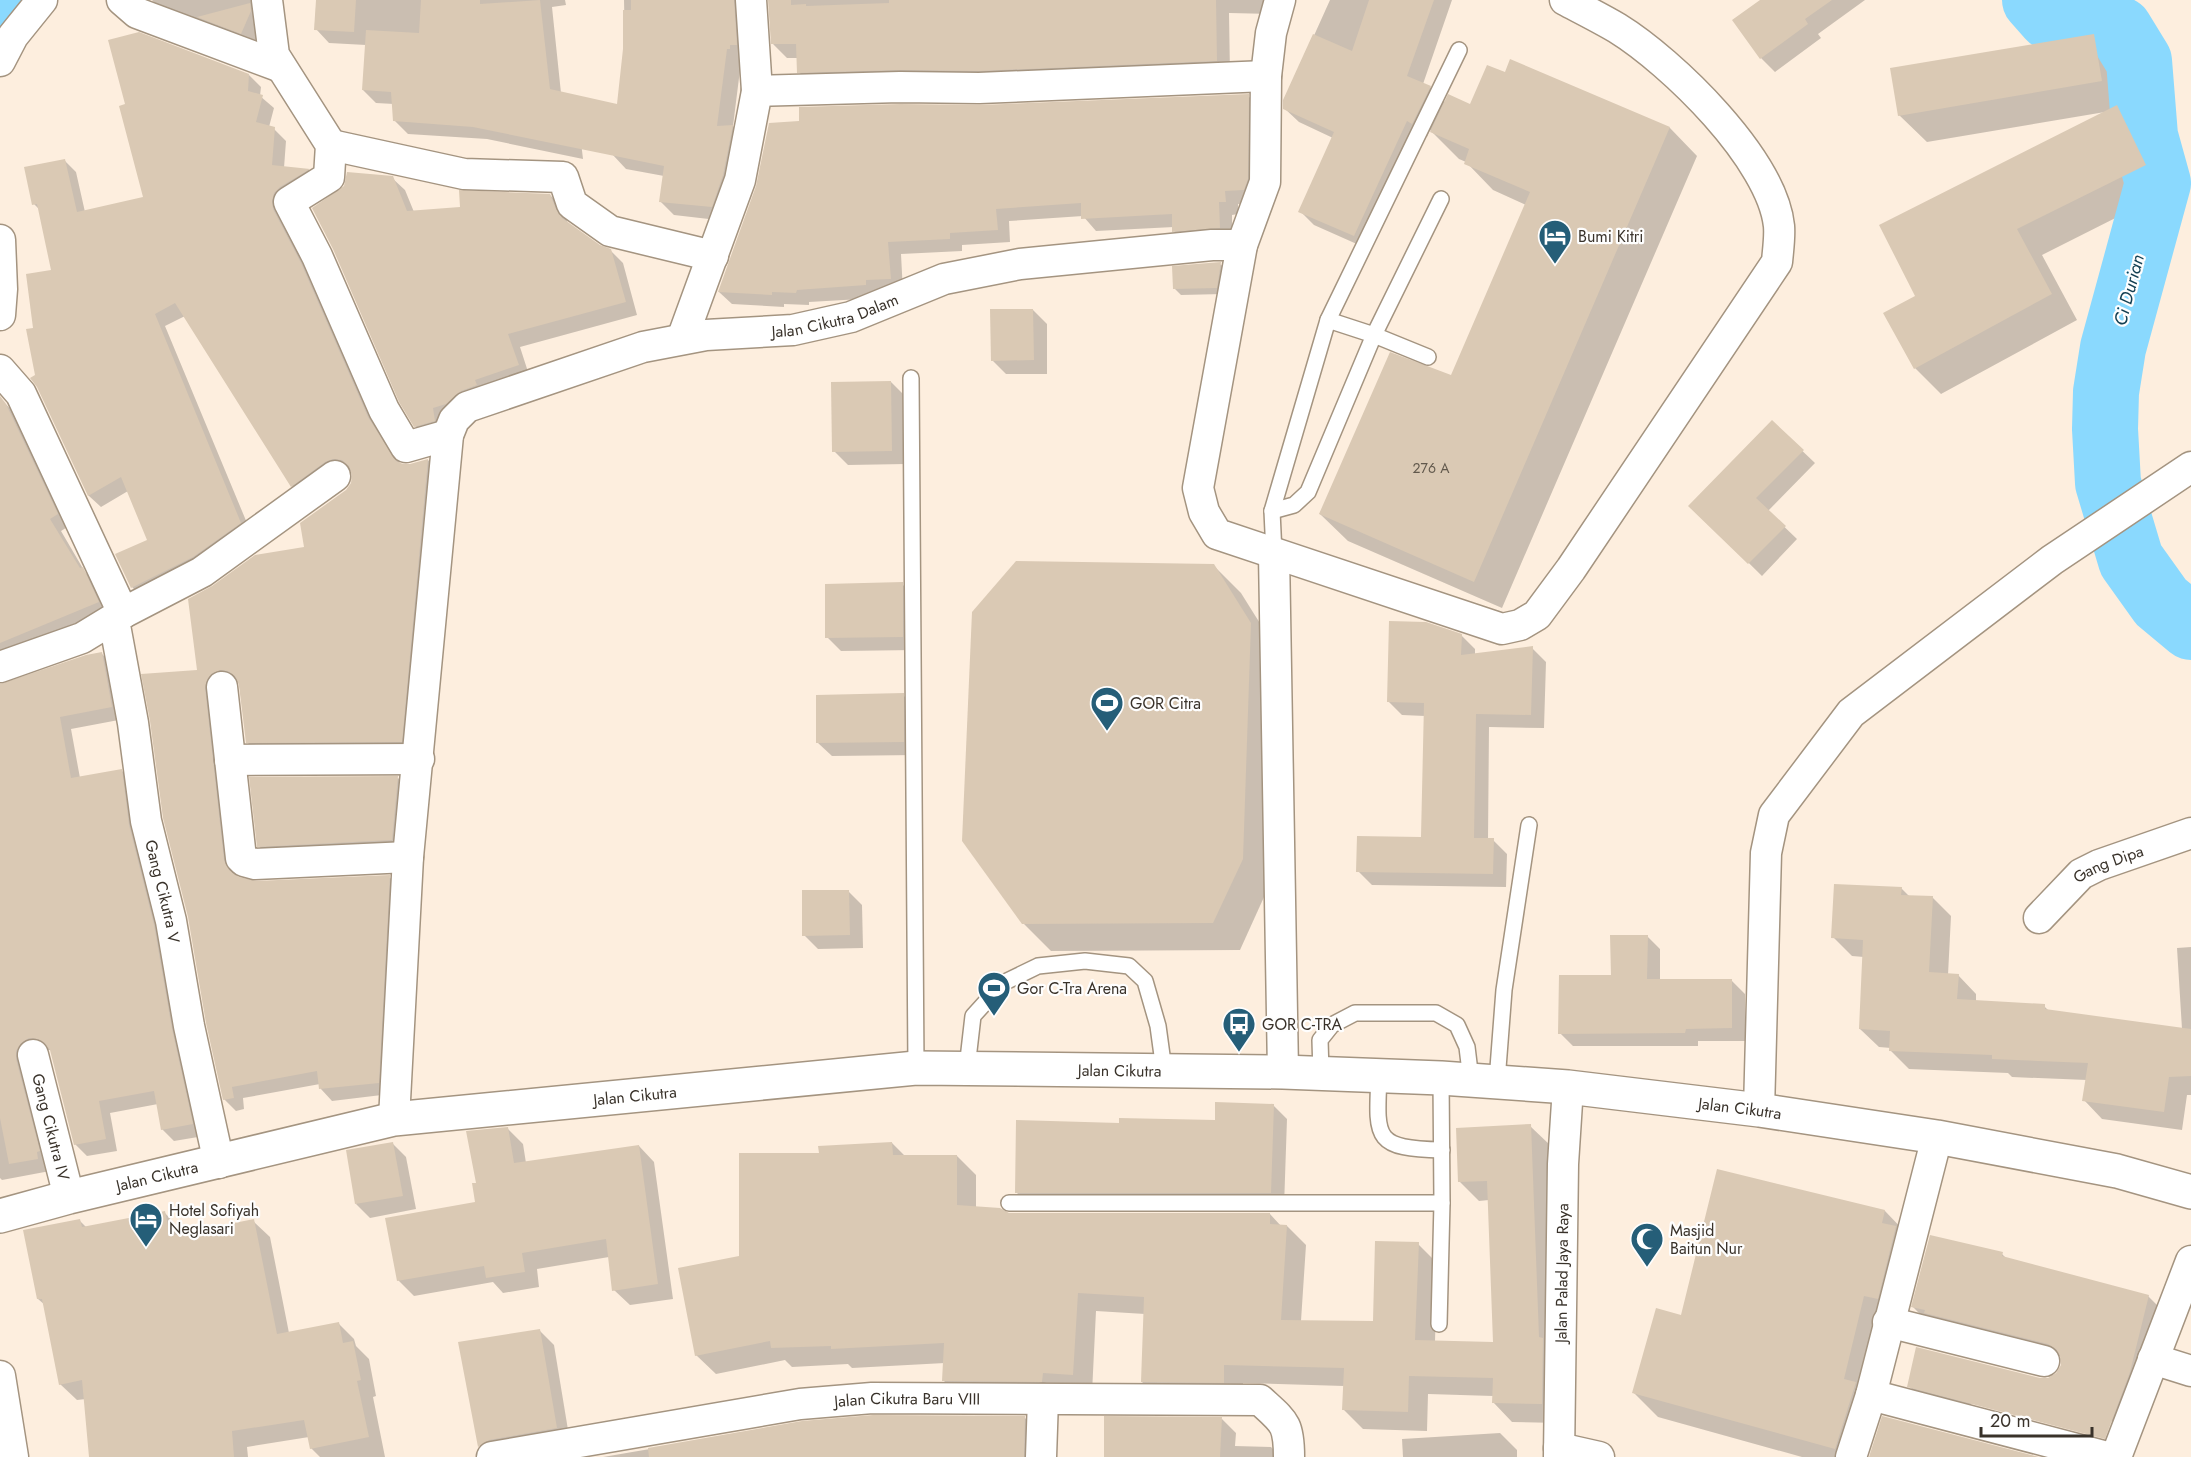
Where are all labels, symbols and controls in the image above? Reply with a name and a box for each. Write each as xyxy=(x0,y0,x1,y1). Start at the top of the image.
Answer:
hotel icon: Bumi Kitri xyxy=(1537,218,1573,265)
place label: Bumi Kitri xyxy=(1578,225,1643,248)
water label: Ci Durian xyxy=(2107,252,2151,328)
street label: Jalan Cikutra Dalam xyxy=(769,287,902,343)
house number: 276 A xyxy=(1413,458,1450,478)
sports icon: GOR Citra xyxy=(1089,685,1125,732)
place label: GOR Citra xyxy=(1130,692,1201,715)
street label: Gang Cikutra V xyxy=(140,837,186,945)
street label: Gang Dipa xyxy=(2067,839,2146,888)
sports icon: Gor C-Tra Arena xyxy=(976,970,1012,1017)
place label: Gor C-Tra Arena xyxy=(1017,977,1127,1000)
bus stop icon: GOR C-TRA xyxy=(1221,1006,1257,1053)
place label: GOR C-TRA xyxy=(1262,1013,1343,1036)
street label: Jalan Cikutra xyxy=(1076,1058,1162,1082)
street label: Gang Cikutra IV xyxy=(27,1071,76,1183)
street label: Jalan Cikutra xyxy=(590,1080,678,1111)
street label: Jalan Cikutra xyxy=(1695,1091,1783,1125)
street label: Jalan Cikutra xyxy=(112,1155,200,1197)
place label: Hotel Sofiyah Neglasari xyxy=(169,1199,259,1240)
hotel icon: Hotel Sofiyah Neglasari xyxy=(128,1201,164,1248)
street label: Jalan Palad Jaya Raya xyxy=(1549,1203,1574,1345)
place label: Masjid Baitun Nur xyxy=(1670,1219,1743,1260)
mosque icon: Masjid Baitun Nur xyxy=(1629,1221,1665,1268)
street label: Jalan Cikutra Baru VIII xyxy=(831,1386,980,1413)
scale bar xyxy=(1981,1400,2092,1438)
text: 20 m xyxy=(1990,1408,2030,1434)

